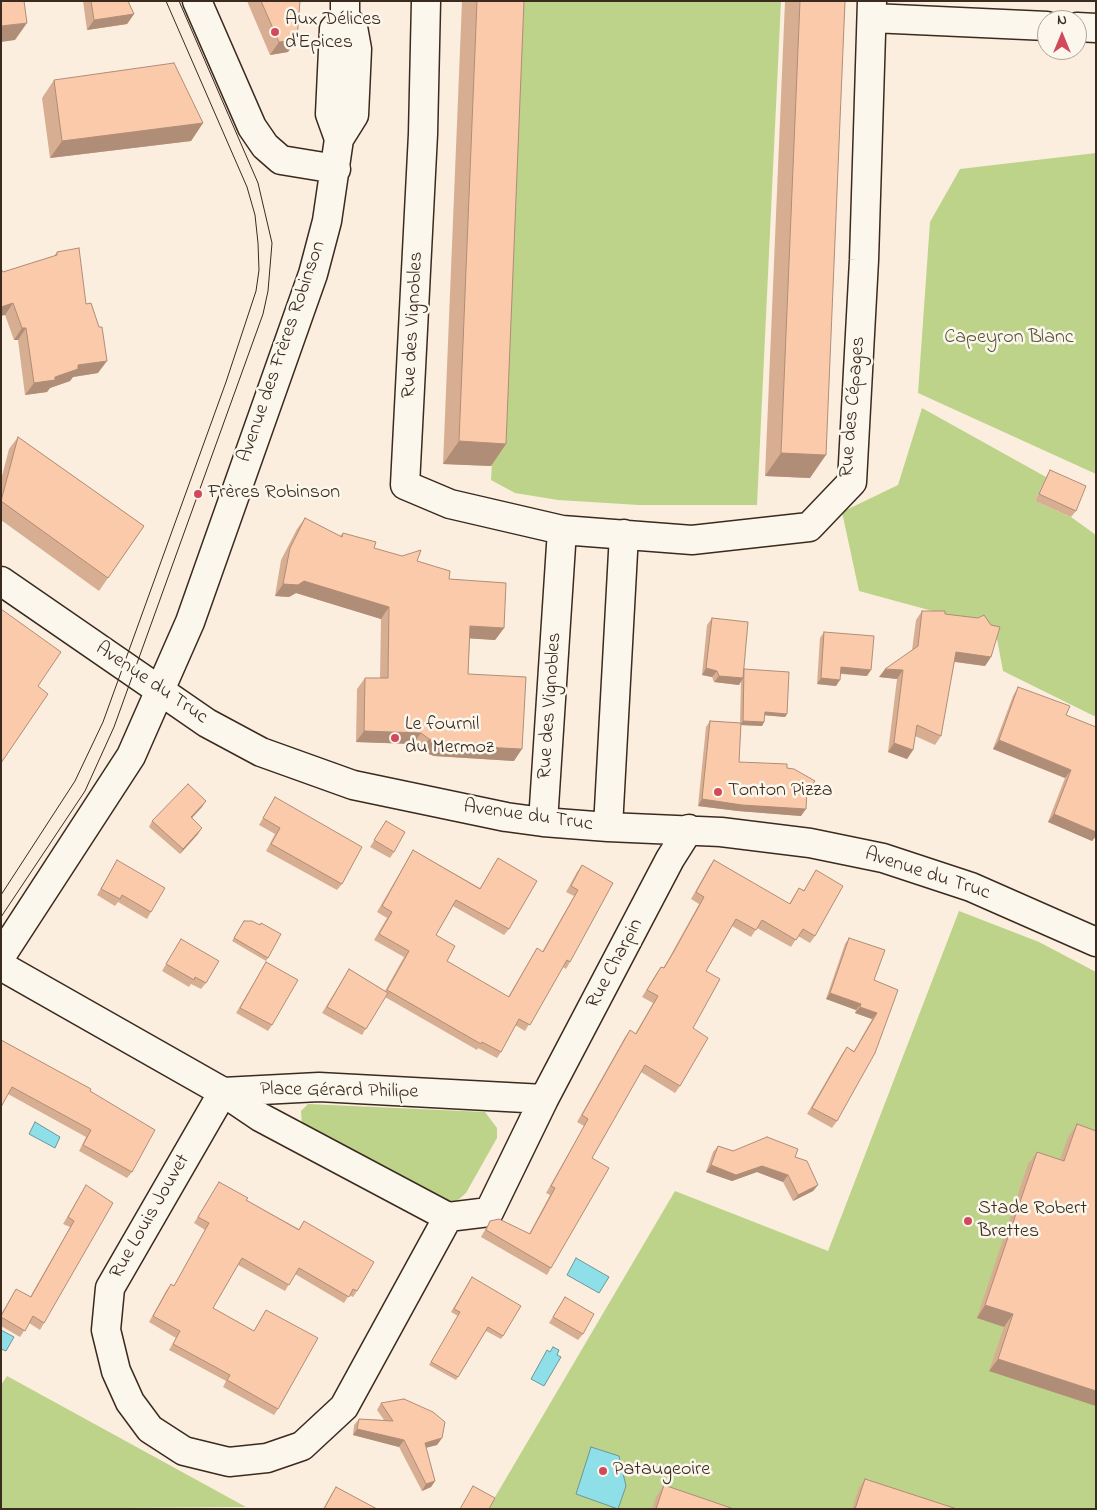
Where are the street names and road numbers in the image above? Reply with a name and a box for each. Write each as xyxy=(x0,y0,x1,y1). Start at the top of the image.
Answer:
street label: Avenue des Frères Robinson xyxy=(234,238,332,466)
street label: Rue des Vignobles xyxy=(398,251,430,399)
street label: Rue des Cépages xyxy=(836,335,872,479)
street label: Rue des Vignobles xyxy=(534,632,568,780)
street label: Avenue du Truc xyxy=(90,638,212,730)
street label: Avenue du Truc xyxy=(462,796,594,838)
street label: Avenue du Truc xyxy=(861,843,993,907)
street label: Rue Charpin xyxy=(582,915,650,1013)
street label: Place Gérard Philipe xyxy=(260,1079,418,1105)
street label: Rue Louis Jouvet xyxy=(106,1150,196,1284)

